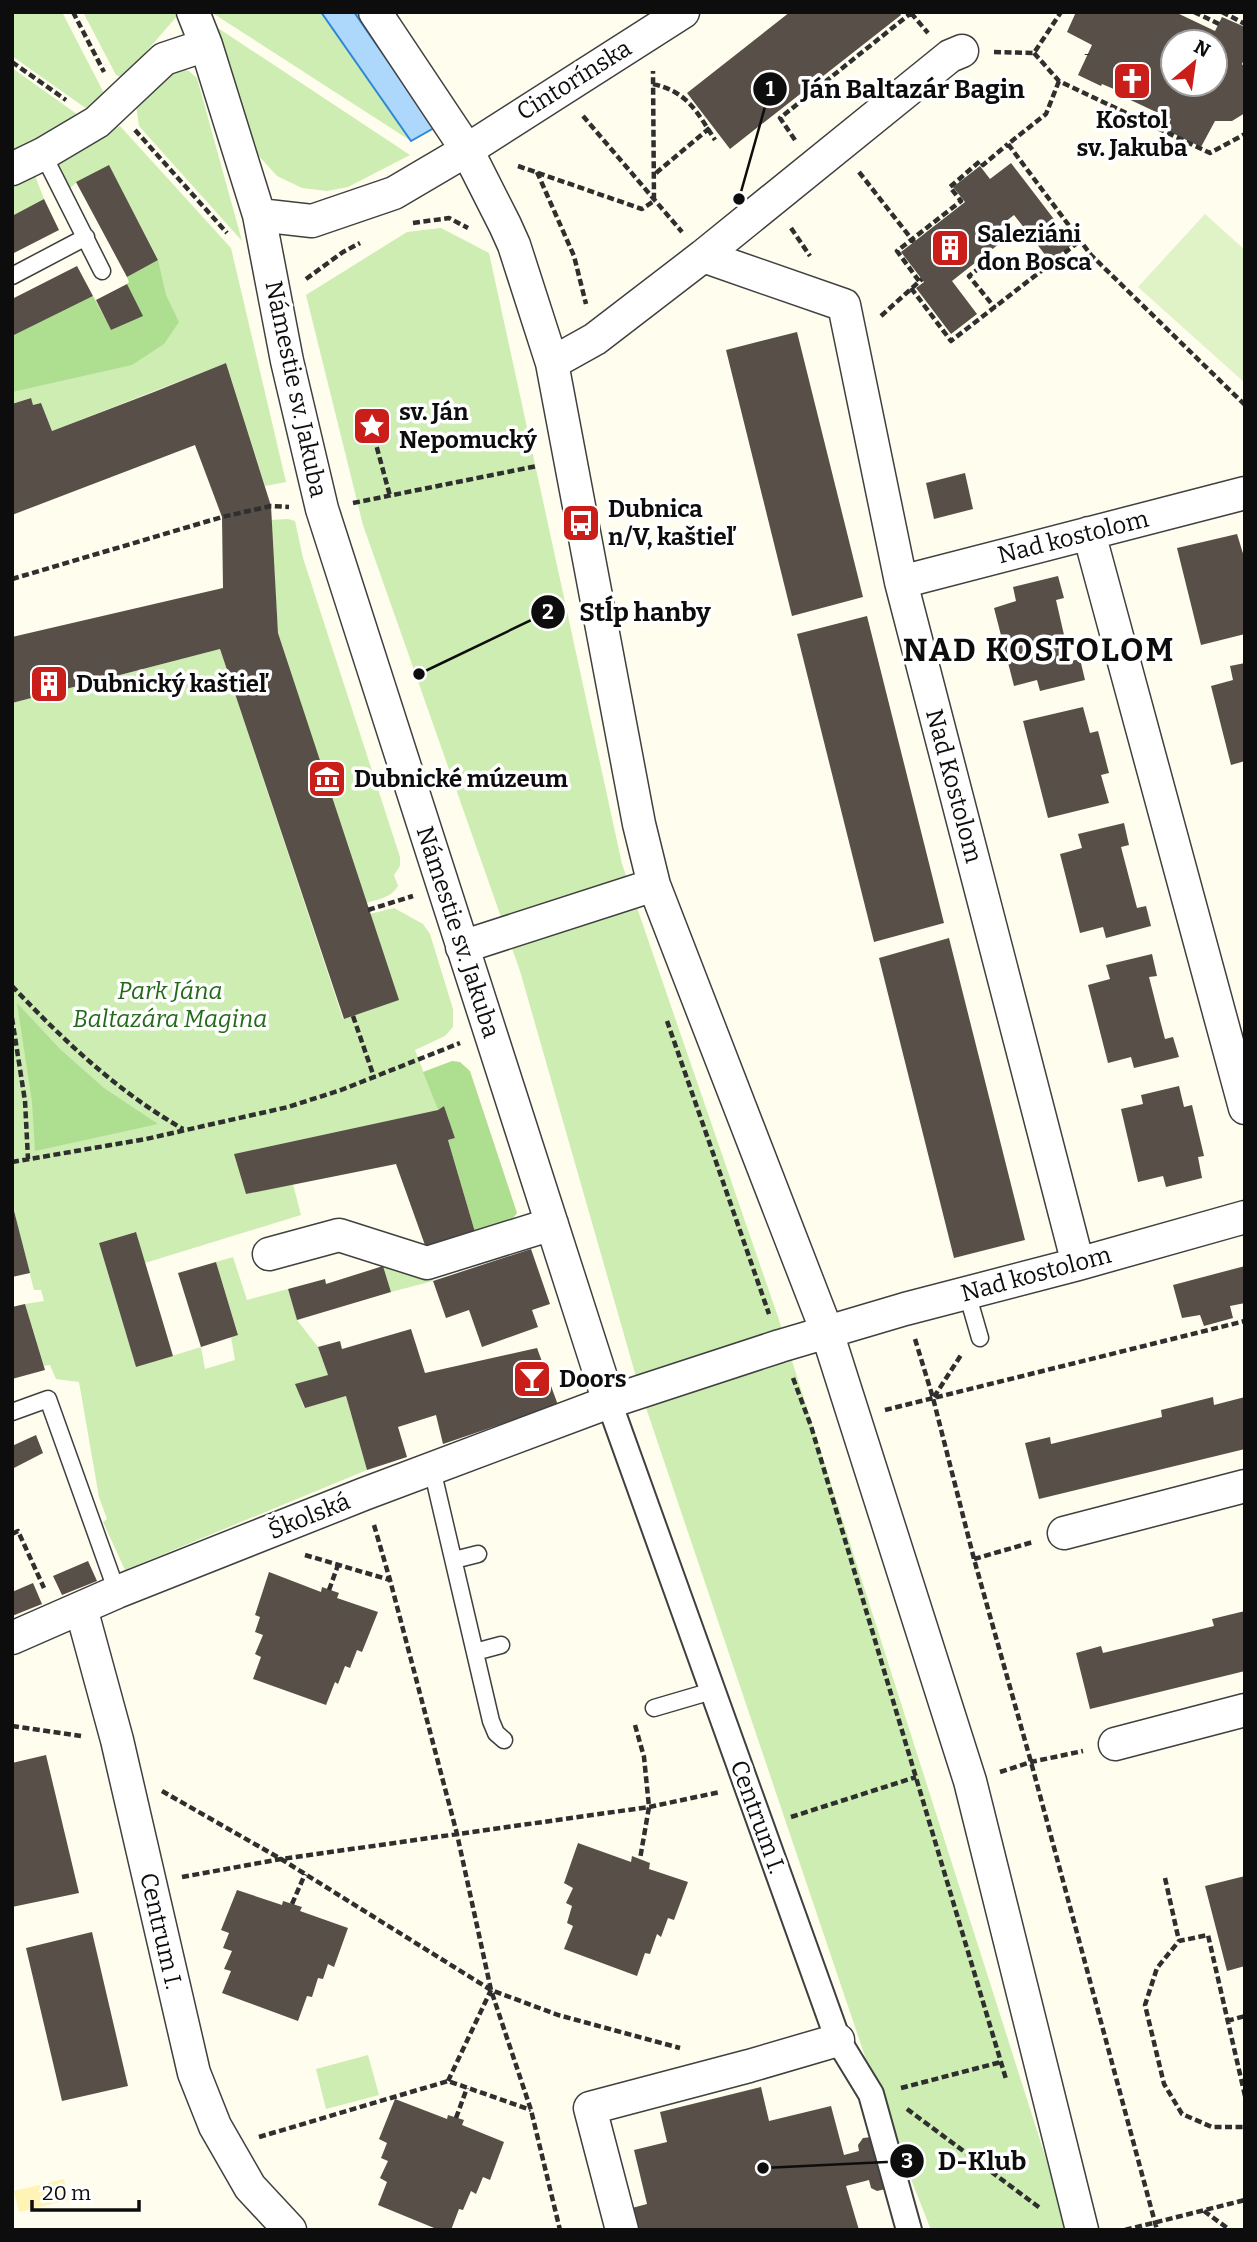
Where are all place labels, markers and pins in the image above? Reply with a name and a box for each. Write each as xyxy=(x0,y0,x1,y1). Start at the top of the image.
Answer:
church icon: Kostol sv. Jakuba xyxy=(1111,60,1153,102)
callout: Ján Baltazár Bagin xyxy=(752,65,1039,112)
place label: Kostol sv. Jakuba xyxy=(1077,106,1188,162)
place label: Saleziáni don Bosca xyxy=(977,220,1092,276)
building icon: Saleziáni don Bosca xyxy=(929,227,971,269)
place label: sv. Ján Nepomucký xyxy=(399,398,537,454)
place icon: sv. Ján Nepomucký xyxy=(351,405,393,447)
place label: Dubnica n/V, kaštieľ xyxy=(608,495,737,551)
bus stop icon: Dubnica n/V, kaštieľ xyxy=(560,502,602,544)
callout: Stĺp hanby xyxy=(531,588,725,635)
building icon: Dubnický kaštieľ xyxy=(28,663,70,705)
place label: Dubnický kaštieľ xyxy=(76,670,269,698)
museum icon: Dubnické múzeum xyxy=(306,758,348,800)
place label: Dubnické múzeum xyxy=(354,765,568,793)
bar icon: Doors xyxy=(511,1358,553,1400)
place label: Doors xyxy=(559,1365,627,1393)
callout: D-Klub xyxy=(889,2137,1041,2184)

